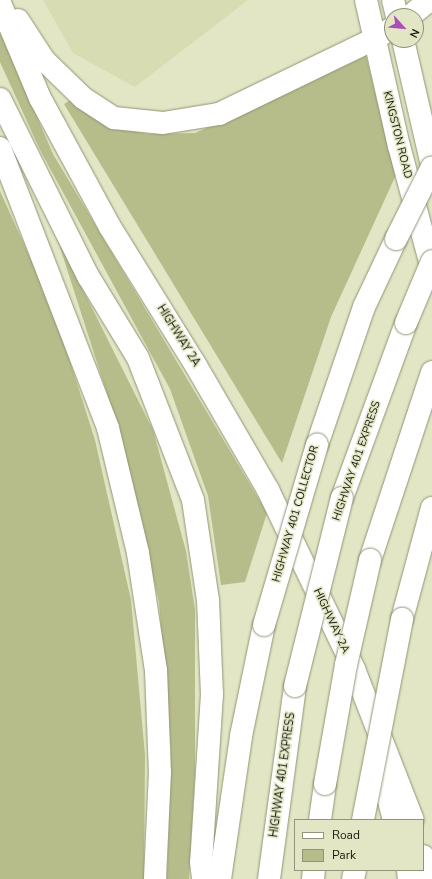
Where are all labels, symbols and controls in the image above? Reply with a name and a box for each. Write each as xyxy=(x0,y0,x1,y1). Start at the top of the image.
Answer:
north arrow xyxy=(384,8,424,48)
text: N xyxy=(406,26,423,40)
street label: KINGSTON ROAD xyxy=(380,90,414,180)
street label: HIGHWAY 2A xyxy=(154,303,202,369)
street label: HIGHWAY 401 EXPRESS xyxy=(330,399,384,523)
street label: HIGHWAY 401 COLLECTOR xyxy=(270,444,322,584)
street label: HIGHWAY 2A xyxy=(310,586,352,656)
street label: HIGHWAY 401 EXPRESS xyxy=(268,712,298,838)
legend xyxy=(294,819,424,871)
text: Road xyxy=(332,827,360,843)
text: Park xyxy=(332,847,356,863)

